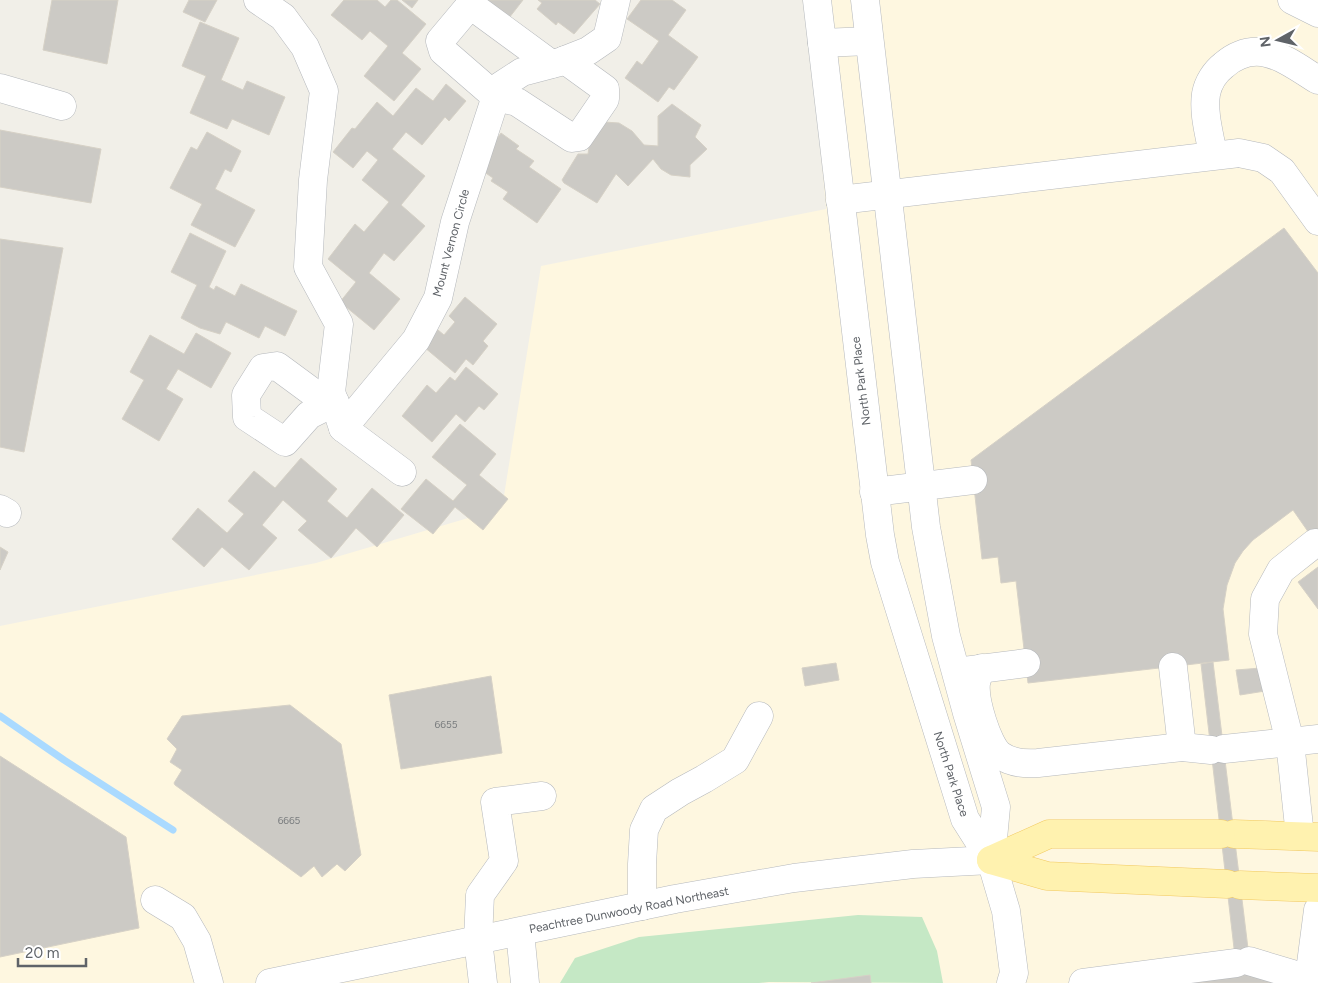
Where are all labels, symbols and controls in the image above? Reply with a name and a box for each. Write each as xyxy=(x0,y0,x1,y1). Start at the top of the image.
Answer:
north arrow xyxy=(1253,15,1303,65)
text: N xyxy=(1256,35,1275,48)
street label: Mount Vernon Circle xyxy=(430,187,472,298)
street label: North Park Place xyxy=(849,336,873,426)
house number: 6655 xyxy=(435,718,458,731)
street label: North Park Place xyxy=(931,729,972,819)
house number: 6665 xyxy=(278,814,301,827)
street label: Peachtree Dunwoody Road Northeast xyxy=(528,884,731,936)
scale bar xyxy=(18,936,85,968)
text: 20 m xyxy=(25,944,59,962)

